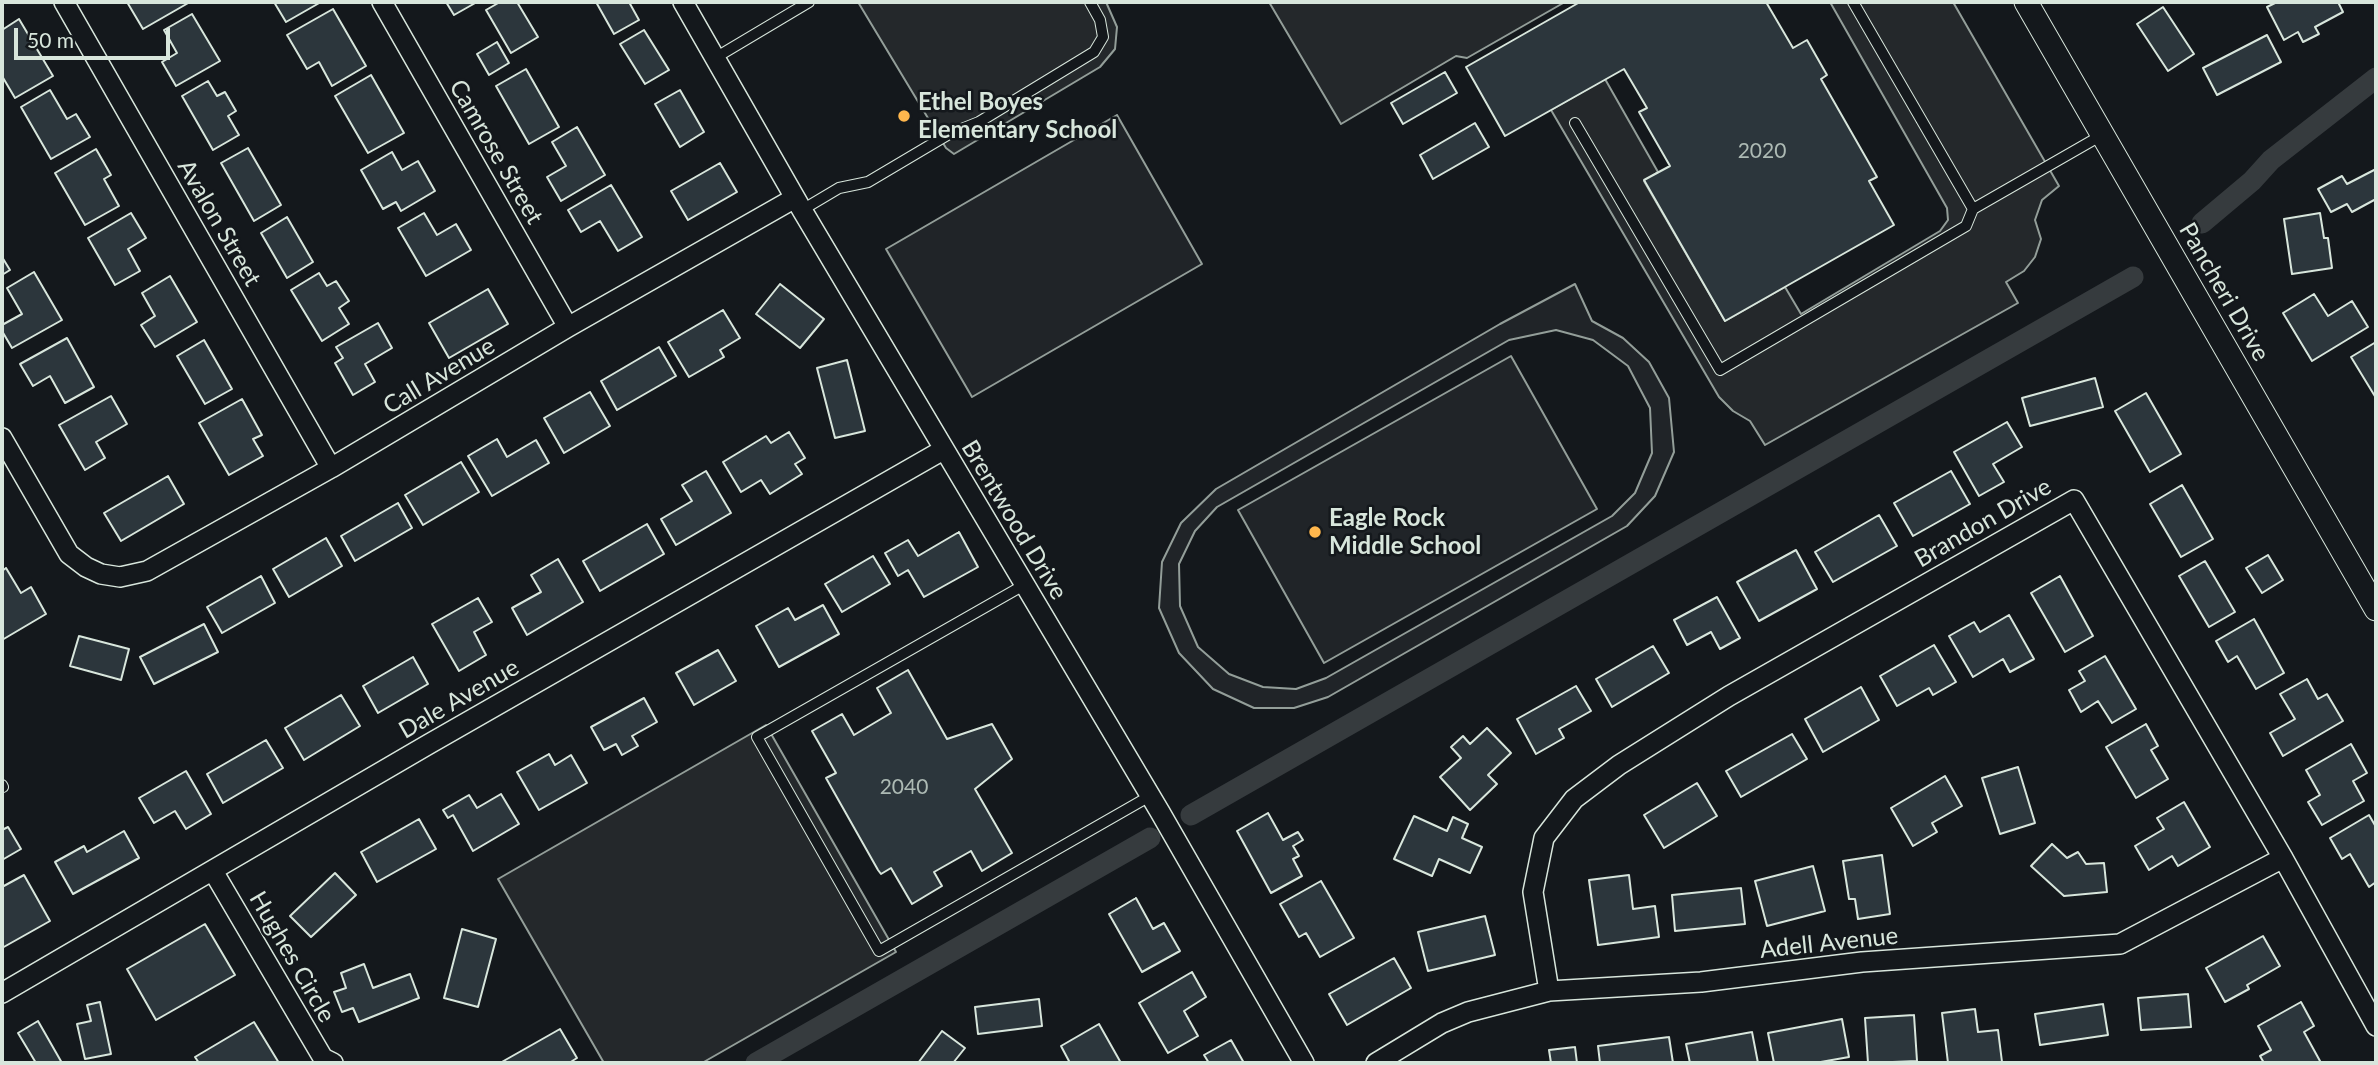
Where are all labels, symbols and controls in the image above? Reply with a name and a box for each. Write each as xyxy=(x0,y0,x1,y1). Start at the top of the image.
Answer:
scale bar xyxy=(18,14,173,58)
text: 50 m xyxy=(27,27,74,52)
street label: Camrose Street xyxy=(443,75,549,229)
place label: Ethel Boyes Elementary School xyxy=(918,88,1117,144)
marker: Ethel Boyes Elementary School xyxy=(896,108,912,124)
house number: 2020 xyxy=(1738,138,1786,164)
street label: Avalon Street xyxy=(171,155,267,291)
street label: Pancheri Drive xyxy=(2173,218,2275,366)
street label: Call Avenue xyxy=(378,331,500,421)
street label: Brentwood Drive xyxy=(955,435,1073,605)
street label: Brandon Drive xyxy=(1910,472,2056,574)
place label: Eagle Rock Middle School xyxy=(1329,504,1481,560)
marker: Eagle Rock Middle School xyxy=(1307,524,1323,540)
street label: Dale Avenue xyxy=(394,653,524,745)
house number: 2040 xyxy=(880,774,928,800)
street label: Hughes Circle xyxy=(243,886,341,1028)
street label: Adell Avenue xyxy=(1758,921,1900,965)

